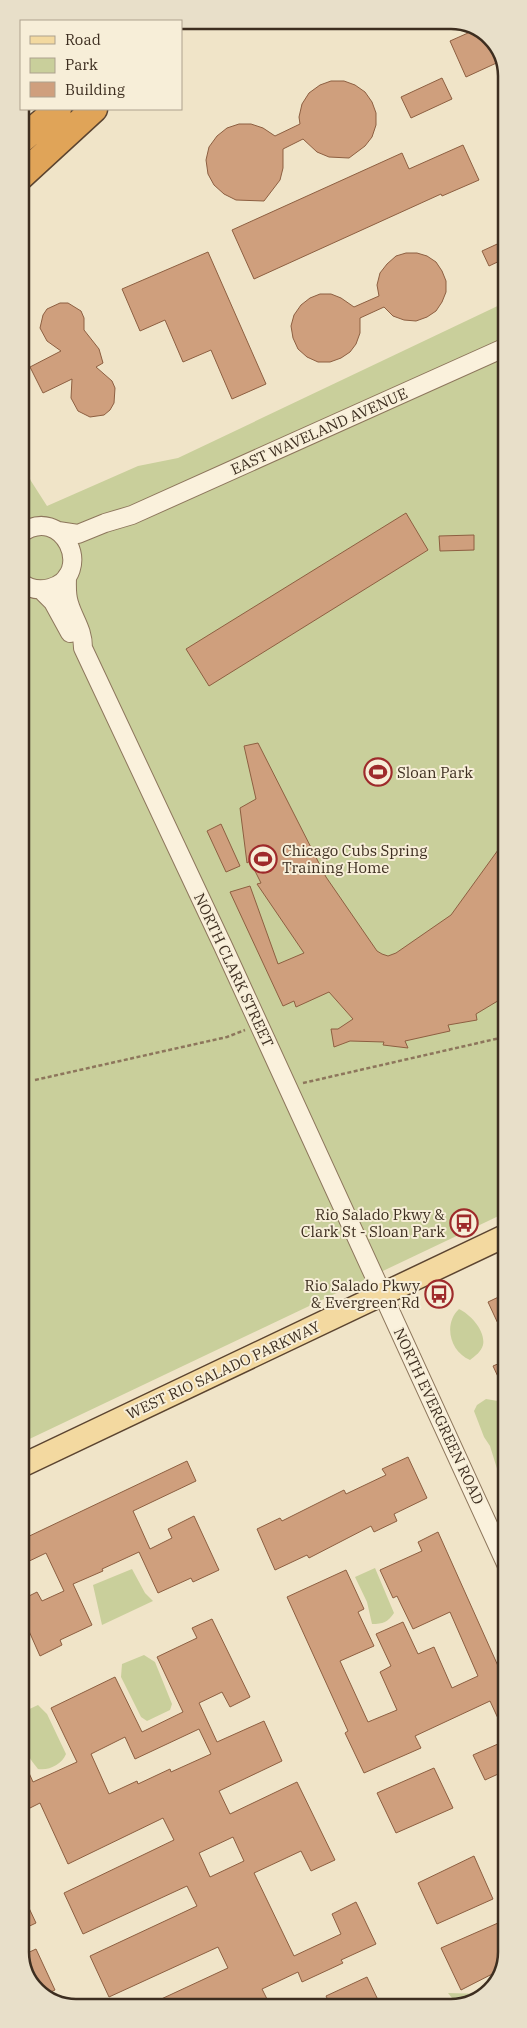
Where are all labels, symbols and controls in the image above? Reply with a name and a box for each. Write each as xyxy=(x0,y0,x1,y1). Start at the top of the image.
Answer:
legend xyxy=(20,20,182,110)
text: Road xyxy=(65,30,101,49)
text: Park xyxy=(65,55,98,74)
text: Building xyxy=(65,80,125,99)
street label: EAST WAVELAND AVENUE xyxy=(228,383,410,479)
sports icon: Sloan Park xyxy=(363,757,393,787)
place label: Sloan Park xyxy=(397,763,473,782)
place label: Chicago Cubs Spring Training Home xyxy=(282,841,428,877)
sports icon: Chicago Cubs Spring Training Home xyxy=(248,844,278,874)
street label: NORTH CLARK STREET xyxy=(190,890,278,1050)
place label: Rio Salado Pkwy & Clark St - Sloan Park xyxy=(301,1205,445,1241)
bus stop icon: Rio Salado Pkwy & Clark St - Sloan Park xyxy=(449,1208,479,1238)
place label: Rio Salado Pkwy & Evergreen Rd xyxy=(304,1276,420,1312)
bus stop icon: Rio Salado Pkwy & Evergreen Rd xyxy=(424,1279,454,1309)
street label: WEST RIO SALADO PARKWAY xyxy=(123,1317,323,1423)
street label: NORTH EVERGREEN ROAD xyxy=(390,1325,488,1507)

